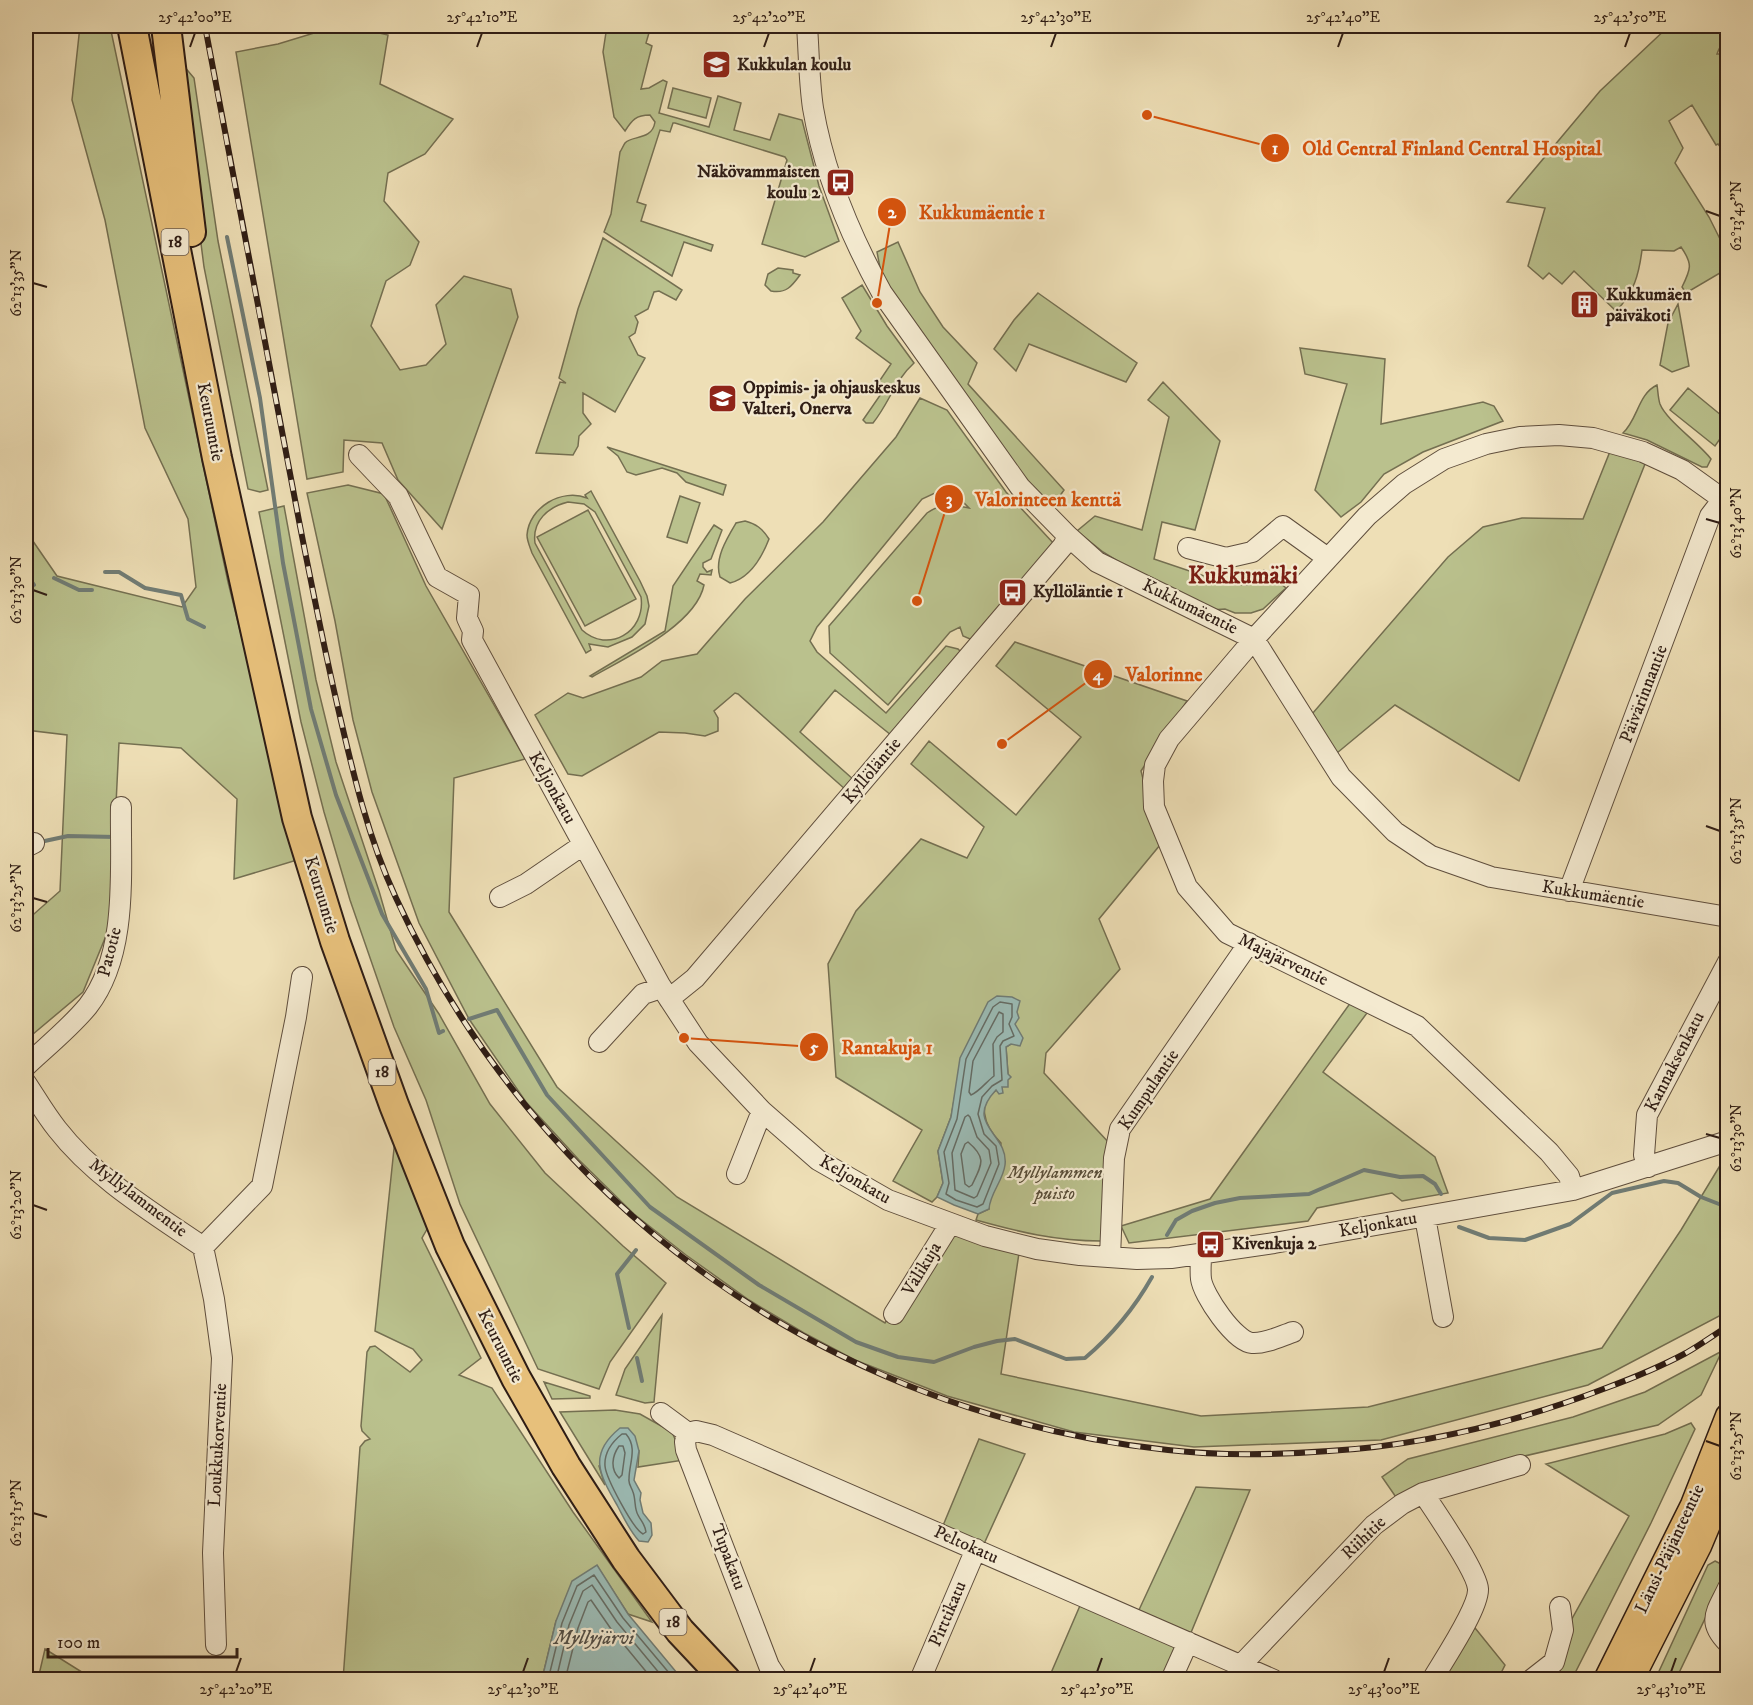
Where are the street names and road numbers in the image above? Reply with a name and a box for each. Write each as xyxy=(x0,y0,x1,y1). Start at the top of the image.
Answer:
road number: 18 xyxy=(162,229,188,255)
street label: Keuruuntie xyxy=(192,381,228,463)
street label: Kukkumäentie xyxy=(1139,574,1241,640)
street label: Päivärinnantie xyxy=(1615,642,1673,746)
street label: Kyllöläntie xyxy=(838,733,906,809)
street label: Keljonkatu xyxy=(523,748,581,828)
street label: Keuruuntie xyxy=(299,854,343,936)
street label: Kukkumäentie xyxy=(1540,876,1646,914)
street label: Patotie xyxy=(93,925,127,979)
street label: Majajärventie xyxy=(1234,929,1332,991)
street label: Kannaksenkatu xyxy=(1640,1008,1710,1116)
street label: Kumpulantie xyxy=(1114,1045,1184,1135)
road number: 18 xyxy=(368,1059,395,1085)
street label: Keljonkatu xyxy=(815,1151,895,1209)
street label: Myllylammentie xyxy=(84,1154,192,1242)
street label: Keljonkatu xyxy=(1337,1207,1419,1243)
street label: Välikuja xyxy=(897,1238,947,1301)
street label: Keuruuntie xyxy=(472,1305,528,1387)
street label: Loukkukorventie xyxy=(204,1383,232,1507)
street label: Länsi-Päijänteentie xyxy=(1630,1481,1710,1617)
street label: Riihitie xyxy=(1337,1512,1391,1564)
street label: Tupakatu xyxy=(705,1521,751,1593)
street label: Peltokatu xyxy=(930,1521,1002,1569)
street label: Pirttikatu xyxy=(924,1578,972,1650)
road number: 18 xyxy=(660,1609,686,1635)

